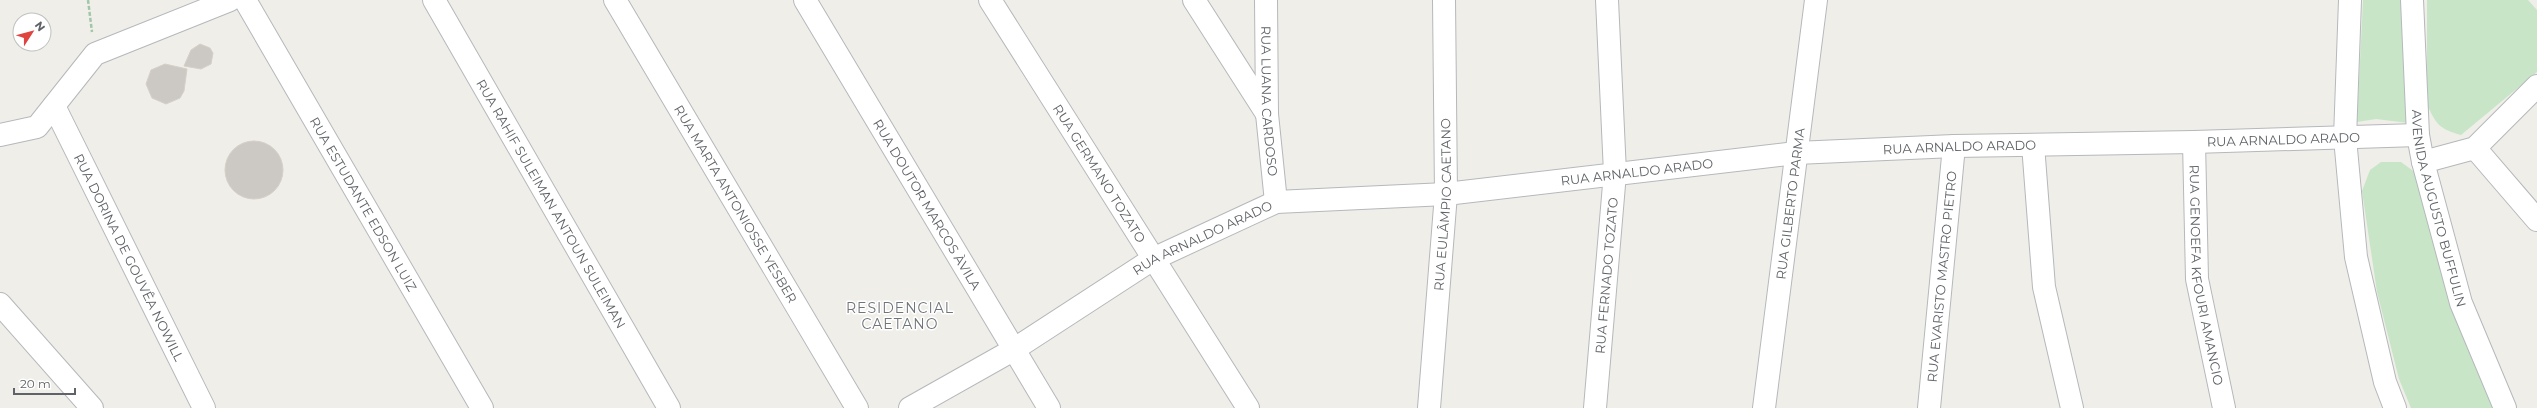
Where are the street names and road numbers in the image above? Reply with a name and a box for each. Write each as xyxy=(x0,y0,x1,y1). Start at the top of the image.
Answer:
street label: RUA LUANA CARDOSO xyxy=(1258,26,1281,177)
street label: RUA RAHIF SULEIMAN ANTOUN SULEIMAN xyxy=(473,76,629,331)
street label: RUA GERMANO TOZATO xyxy=(1050,101,1149,246)
street label: RUA MARTA ANTONIOSSE YESBER xyxy=(671,102,801,306)
street label: AVENIDA AUGUSTO BUFFULIN xyxy=(2409,109,2470,309)
street label: RUA ESTUDANTE EDSON LUIZ xyxy=(307,114,421,295)
street label: RUA DOUTOR MARCOS ÀVILA xyxy=(870,116,985,293)
street label: RUA EULÂMPIO CAETANO xyxy=(1430,118,1454,292)
street label: RUA GILBERTO PARMA xyxy=(1772,126,1808,280)
street label: RUA ARNALDO ARADO xyxy=(2207,129,2360,150)
street label: RUA ARNALDO ARADO xyxy=(1883,137,2036,157)
street label: RUA DORINA DE GOUVÊA NOWILL xyxy=(71,151,188,364)
street label: RUA ARNALDO ARADO xyxy=(1560,155,1714,189)
street label: RUA GENOEFA KFOURI AMANCIO xyxy=(2186,164,2227,387)
street label: RUA EVARISTO MASTRO PIETRO xyxy=(1923,170,1960,383)
street label: RUA FERNADO TOZATO xyxy=(1592,196,1621,355)
street label: RUA ARNALDO ARADO xyxy=(1129,197,1275,278)

